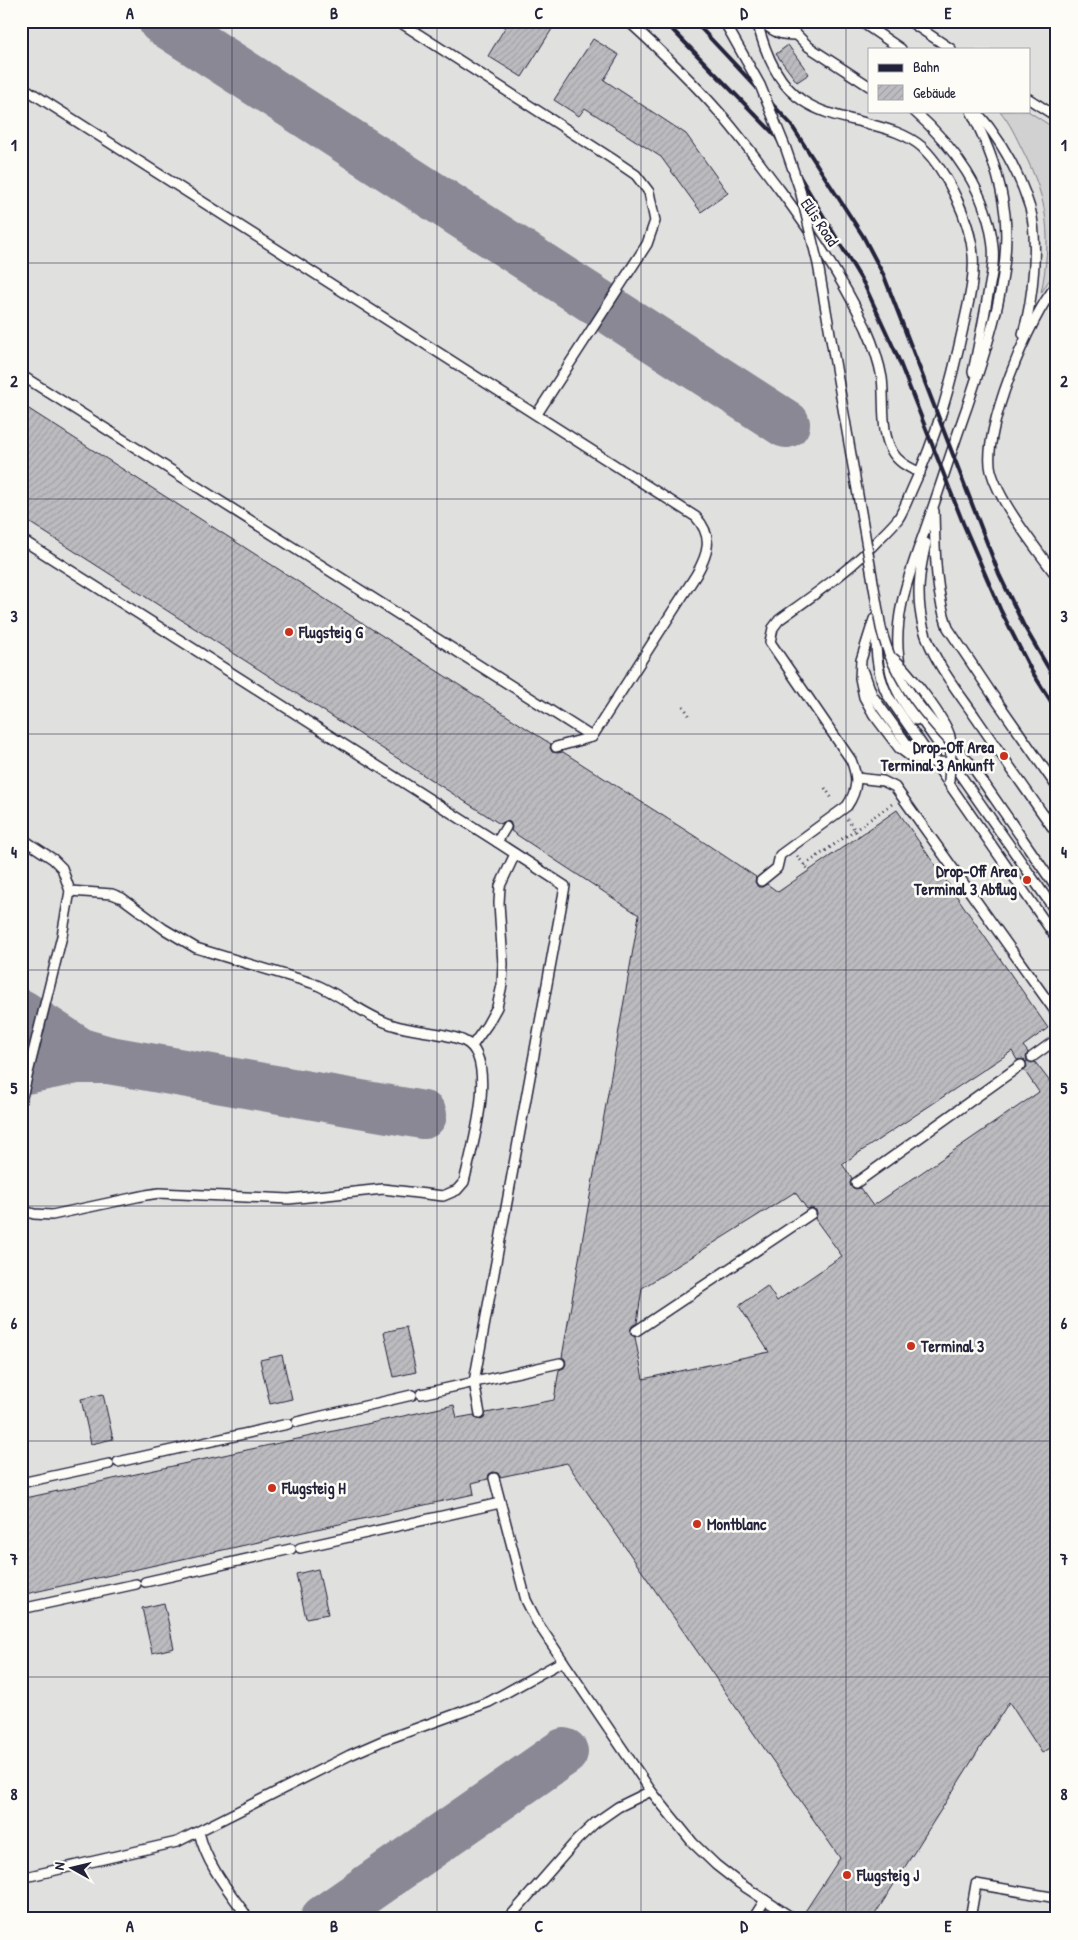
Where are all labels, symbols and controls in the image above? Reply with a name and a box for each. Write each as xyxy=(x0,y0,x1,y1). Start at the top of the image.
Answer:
text: A xyxy=(126,2,134,24)
text: B xyxy=(330,2,338,24)
text: C xyxy=(535,2,544,24)
text: D xyxy=(740,2,748,24)
text: E xyxy=(944,2,952,24)
legend xyxy=(868,48,1030,112)
text: Bahn xyxy=(913,56,940,77)
text: Gebäude xyxy=(913,82,956,103)
text: 1 xyxy=(11,134,17,156)
text: 1 xyxy=(1061,134,1067,156)
street label: Ellis Road xyxy=(796,194,844,250)
text: 2 xyxy=(10,370,18,392)
text: 2 xyxy=(1060,370,1068,392)
text: 3 xyxy=(10,605,18,627)
text: 3 xyxy=(1060,605,1068,627)
place label: Flugsteig G xyxy=(298,621,363,644)
marker: Flugsteig G xyxy=(283,626,295,638)
place label: Drop-Off Area Terminal 3 Ankunft xyxy=(880,736,995,776)
marker: Drop-Off Area Terminal 3 Ankunft xyxy=(998,750,1010,762)
text: 4 xyxy=(11,841,17,863)
text: 4 xyxy=(1061,841,1067,863)
place label: Drop-Off Area Terminal 3 Abflug xyxy=(913,860,1018,901)
marker: Drop-Off Area Terminal 3 Abflug xyxy=(1021,874,1033,886)
text: 5 xyxy=(11,1077,18,1099)
text: 5 xyxy=(1061,1077,1068,1099)
text: 6 xyxy=(11,1312,18,1334)
text: 6 xyxy=(1061,1312,1068,1334)
place label: Terminal 3 xyxy=(920,1335,984,1357)
marker: Terminal 3 xyxy=(905,1340,917,1352)
place label: Flugsteig H xyxy=(281,1477,346,1500)
marker: Flugsteig H xyxy=(266,1482,278,1494)
place label: Montblanc xyxy=(707,1513,767,1535)
marker: Montblanc xyxy=(691,1518,703,1530)
text: 7 xyxy=(9,1548,18,1570)
text: 7 xyxy=(1059,1548,1068,1570)
text: 8 xyxy=(11,1783,18,1805)
text: 8 xyxy=(1061,1783,1068,1805)
north arrow xyxy=(48,1842,98,1892)
text: N xyxy=(49,1861,69,1871)
place label: Flugsteig J xyxy=(856,1864,919,1887)
marker: Flugsteig J xyxy=(841,1869,853,1881)
text: A xyxy=(126,1915,134,1937)
text: B xyxy=(330,1915,338,1937)
text: C xyxy=(535,1915,544,1937)
text: D xyxy=(740,1915,748,1937)
text: E xyxy=(944,1915,952,1937)

